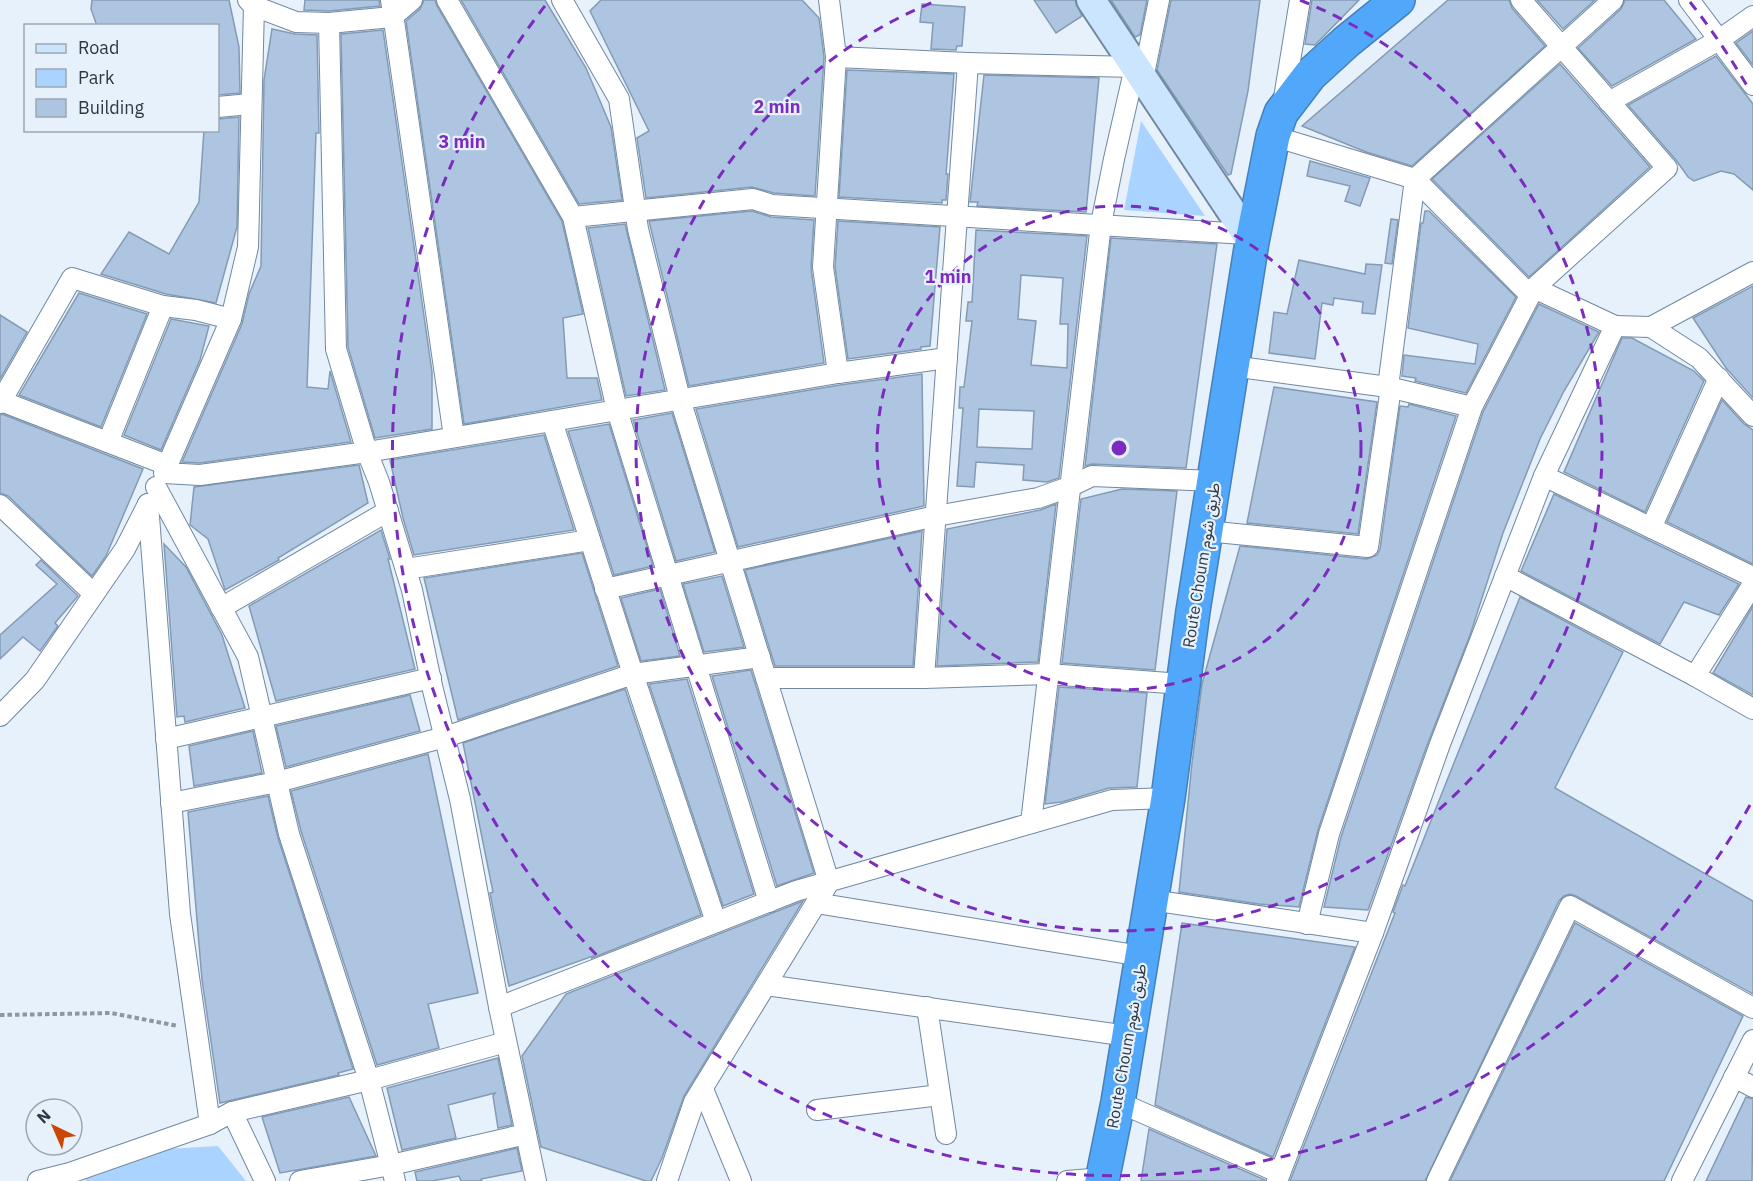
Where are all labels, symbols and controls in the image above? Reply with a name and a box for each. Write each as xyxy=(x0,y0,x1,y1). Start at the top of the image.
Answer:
legend xyxy=(24,24,219,132)
text: Road xyxy=(78,36,119,59)
text: Park xyxy=(78,66,115,89)
text: 2 min xyxy=(753,95,801,118)
text: Building xyxy=(78,96,145,119)
text: 3 min xyxy=(438,130,486,153)
text: 1 min xyxy=(924,265,972,288)
centre of rings xyxy=(1109,438,1129,458)
street label: Route Choum طريق شوم xyxy=(1178,481,1227,650)
street label: Route Choum طريق شوم xyxy=(1102,962,1153,1130)
north arrow xyxy=(24,1097,84,1157)
text: N xyxy=(32,1105,55,1127)

